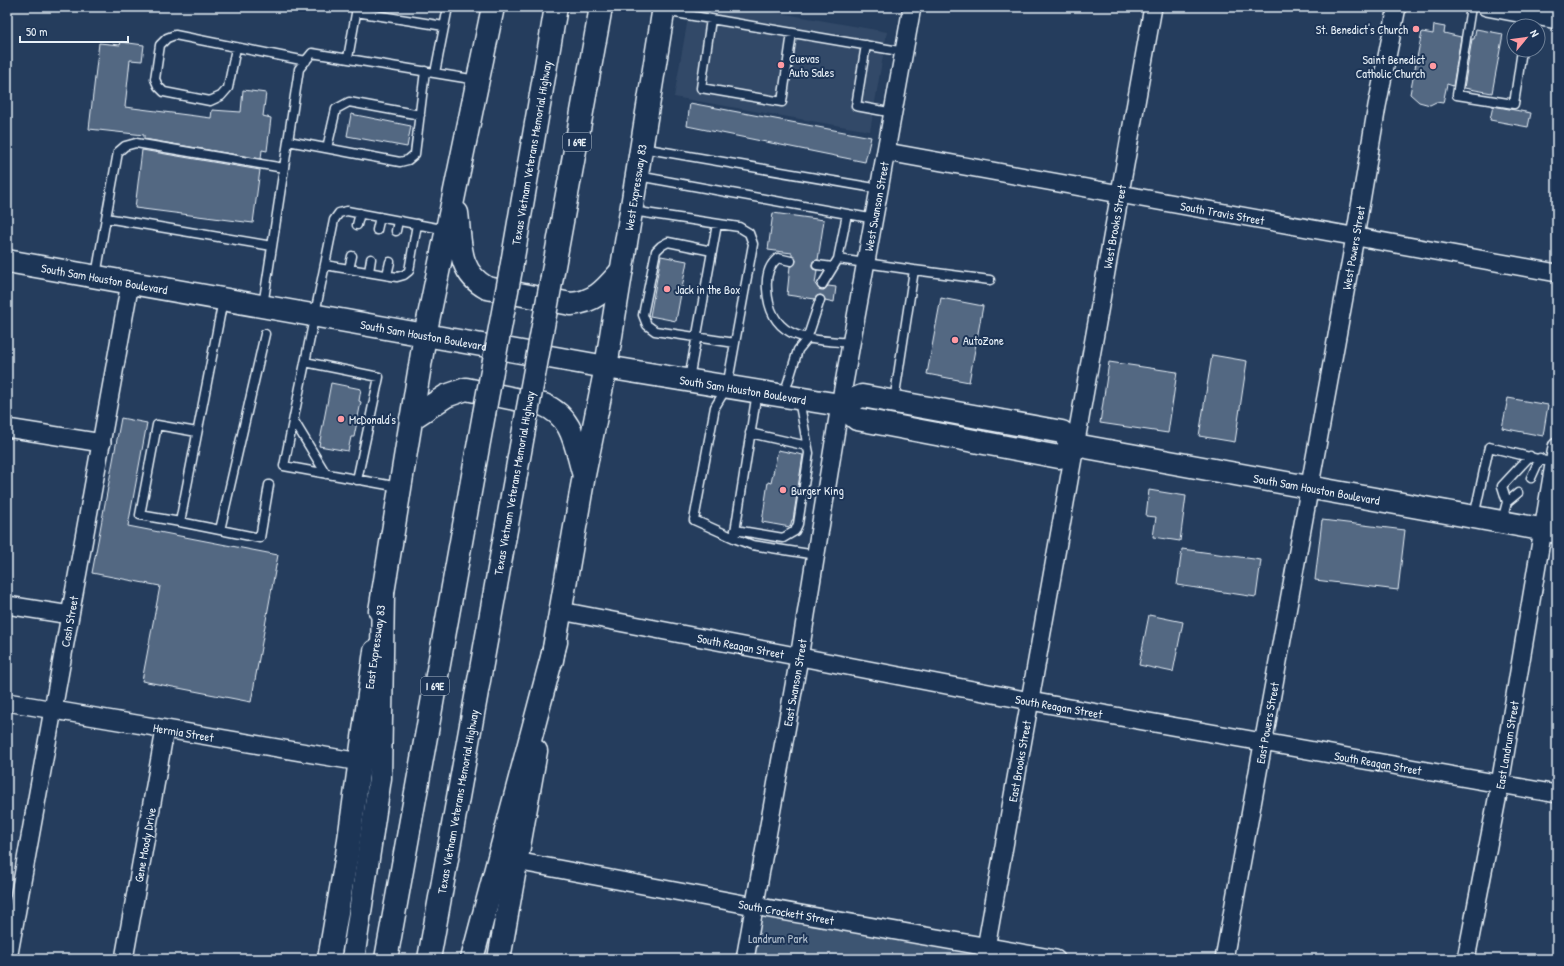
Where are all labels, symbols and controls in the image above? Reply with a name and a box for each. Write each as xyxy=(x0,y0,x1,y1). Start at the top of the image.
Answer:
scale bar xyxy=(20,18,128,44)
north arrow xyxy=(1506,18,1546,58)
place label: St. Benedict's Church xyxy=(1316,21,1408,38)
text: 50 m xyxy=(26,23,47,40)
marker: St. Benedict's Church xyxy=(1411,24,1421,34)
text: N xyxy=(1527,27,1542,39)
place label: Cuevas Auto Sales xyxy=(789,50,835,81)
place label: Saint Benedict Catholic Church xyxy=(1356,51,1426,82)
street label: Texas Vietnam Veterans Memorial Highway xyxy=(507,59,555,246)
marker: Cuevas Auto Sales xyxy=(776,60,786,70)
marker: Saint Benedict Catholic Church xyxy=(1428,61,1438,71)
road number: I 69E xyxy=(563,133,591,151)
street label: West Expressway 83 xyxy=(620,143,650,232)
street label: West Swanson Street xyxy=(860,159,893,252)
street label: West Brooks Street xyxy=(1098,183,1130,270)
street label: South Travis Street xyxy=(1179,197,1267,229)
street label: West Powers Street xyxy=(1337,204,1369,291)
street label: South Sam Houston Boulevard xyxy=(40,259,169,298)
place label: Jack in the Box xyxy=(675,281,740,298)
marker: Jack in the Box xyxy=(662,284,672,294)
street label: South Sam Houston Boulevard xyxy=(359,315,488,354)
place label: AutoZone xyxy=(963,332,1004,349)
marker: AutoZone xyxy=(950,335,960,345)
street label: South Sam Houston Boulevard xyxy=(678,371,808,408)
street label: Texas Vietnam Veterans Memorial Highway xyxy=(489,390,539,576)
place label: McDonald's xyxy=(349,411,396,428)
marker: McDonald's xyxy=(336,414,346,424)
street label: South Sam Houston Boulevard xyxy=(1252,469,1382,508)
place label: Burger King xyxy=(791,482,844,499)
marker: Burger King xyxy=(778,485,788,495)
street label: Cash Street xyxy=(56,594,82,648)
street label: East Expressway 83 xyxy=(361,604,389,690)
street label: South Reagan Street xyxy=(696,629,787,662)
street label: East Swanson Street xyxy=(778,637,811,727)
road number: I 69E xyxy=(421,677,449,695)
street label: East Powers Street xyxy=(1251,680,1283,765)
street label: South Reagan Street xyxy=(1014,690,1105,722)
street label: East Landrum Street xyxy=(1491,699,1523,790)
street label: Texas Vietnam Veterans Memorial Highway xyxy=(432,708,482,895)
street label: Hermia Street xyxy=(152,718,216,746)
street label: East Brooks Street xyxy=(1004,718,1035,803)
street label: South Reagan Street xyxy=(1333,746,1424,779)
street label: Gene Moody Drive xyxy=(129,806,160,883)
street label: South Crockett Street xyxy=(737,895,836,929)
park label: Landrum Park xyxy=(748,930,808,947)

